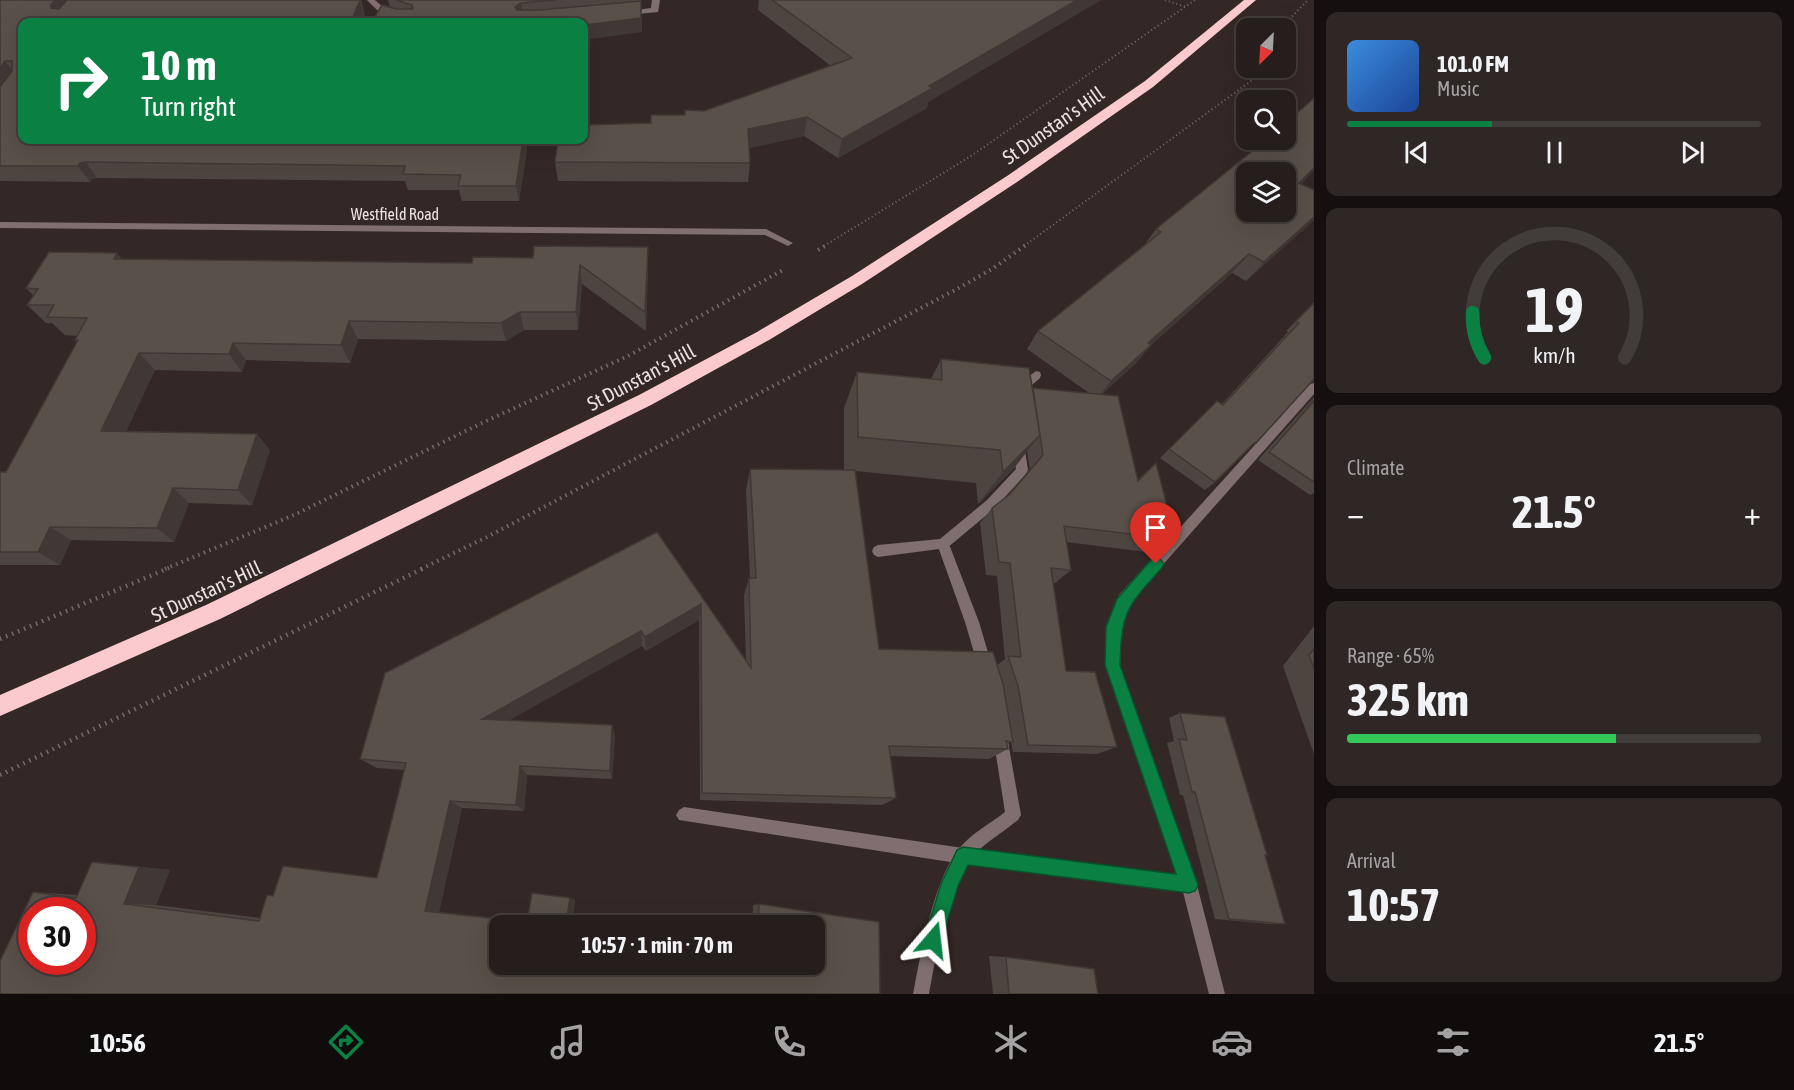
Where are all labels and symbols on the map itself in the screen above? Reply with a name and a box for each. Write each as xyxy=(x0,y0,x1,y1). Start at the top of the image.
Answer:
north arrow xyxy=(1236,18,1296,78)
street label: St Dunstan's Hill xyxy=(998,81,1109,168)
street label: Westfield Road xyxy=(351,205,439,223)
street label: St Dunstan's Hill xyxy=(583,339,699,415)
pin xyxy=(1130,502,1181,564)
street label: St Dunstan's Hill xyxy=(147,555,265,627)
speed limit sign: 30 xyxy=(18,897,96,975)
position arrow xyxy=(901,908,965,972)

